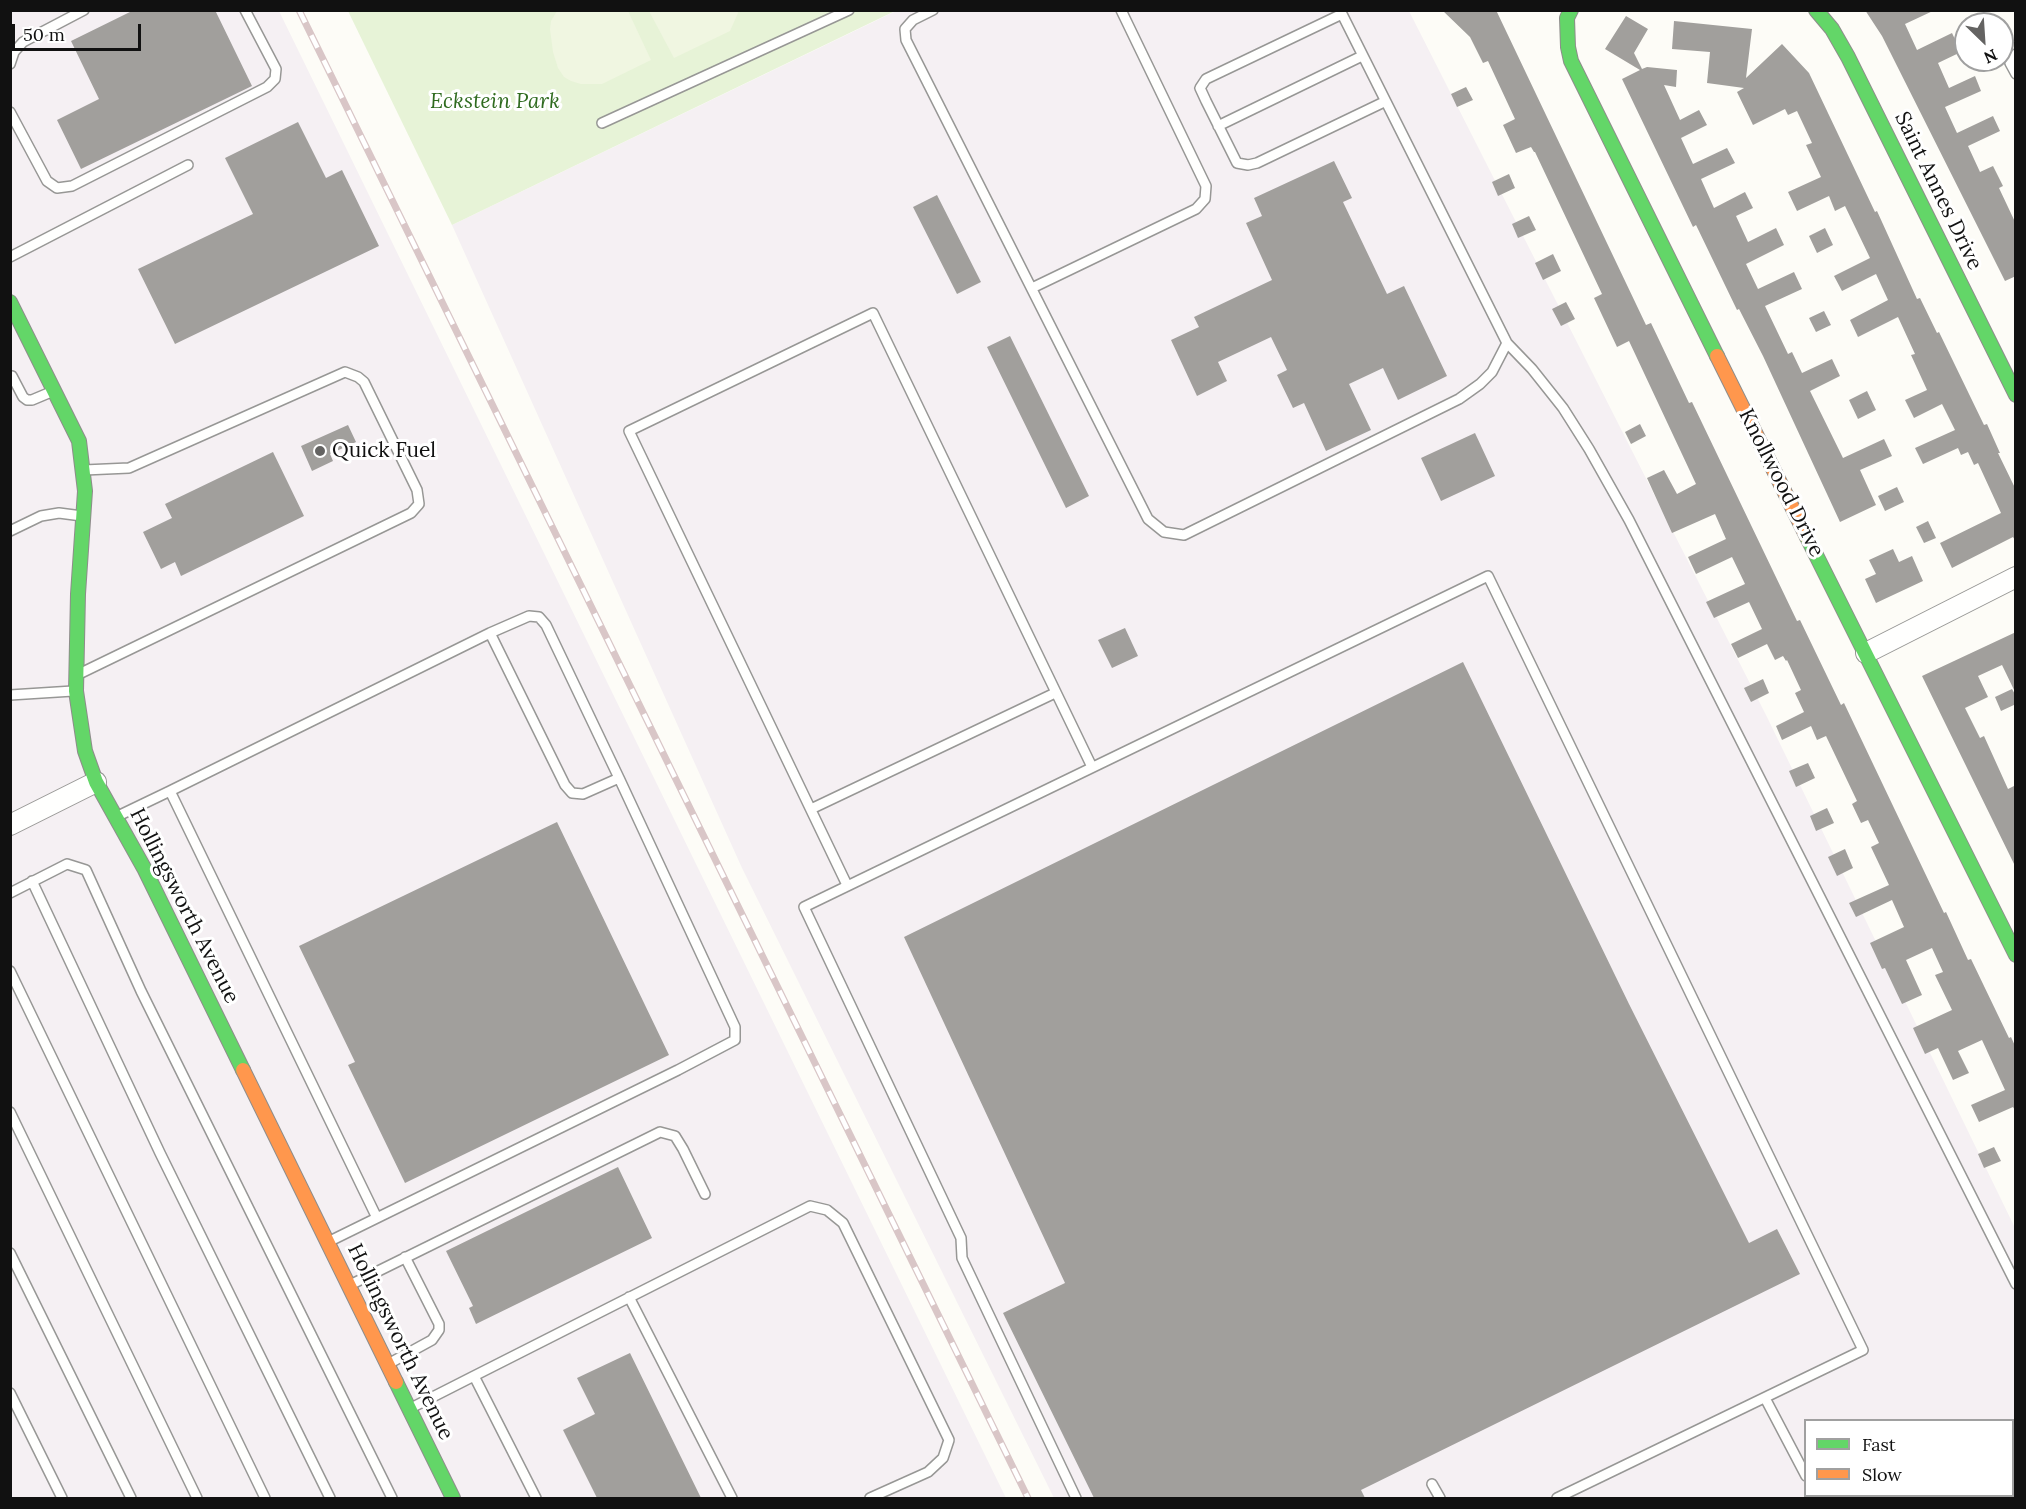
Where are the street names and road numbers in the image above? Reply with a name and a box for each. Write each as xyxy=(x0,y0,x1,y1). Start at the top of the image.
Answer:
street label: Saint Annes Drive xyxy=(1889,108,1987,274)
street label: Knollwood Drive xyxy=(1733,405,1829,561)
street label: Hollingsworth Avenue xyxy=(124,804,244,1008)
street label: Hollingsworth Avenue xyxy=(342,1240,458,1444)

